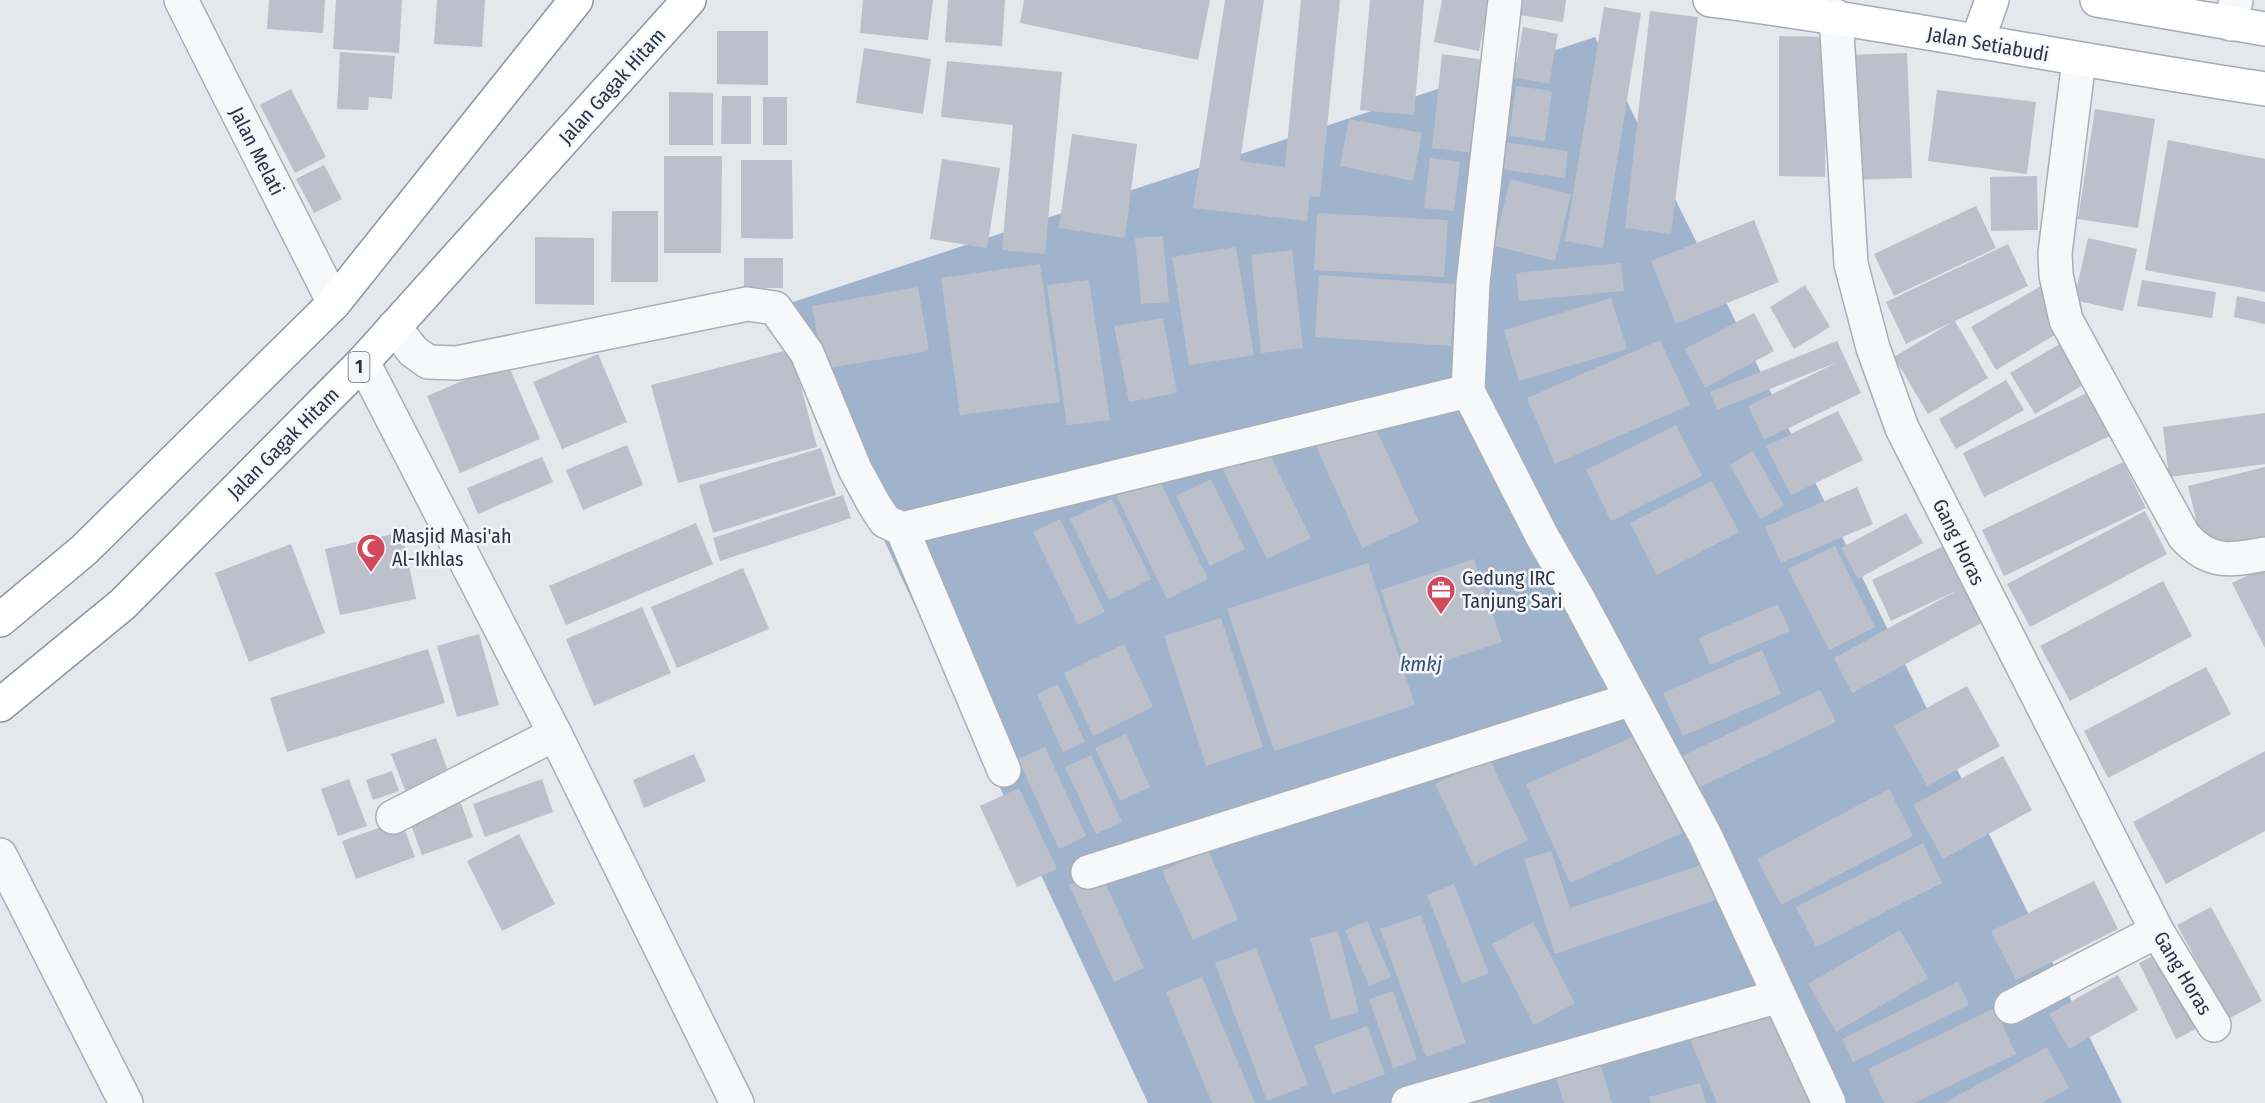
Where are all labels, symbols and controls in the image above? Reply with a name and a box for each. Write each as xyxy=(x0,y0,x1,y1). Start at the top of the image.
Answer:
street label: Jalan Setiabudi xyxy=(1925,21,2051,67)
street label: Jalan Gagak Hitam xyxy=(554,23,670,149)
street label: Jalan Melati xyxy=(225,103,289,199)
road number: 1 xyxy=(348,352,370,382)
street label: Jalan Gagak Hitam xyxy=(222,382,344,504)
street label: Gang Horas xyxy=(1928,495,1990,589)
place label: Masjid Masi'ah Al-Ikhlas xyxy=(392,524,511,571)
mosque icon: Masjid Masi'ah Al-Ikhlas xyxy=(355,532,387,574)
place label: Gedung IRC Tanjung Sari xyxy=(1462,566,1562,613)
office icon: Gedung IRC Tanjung Sari xyxy=(1425,574,1457,616)
water label: kmkj xyxy=(1400,651,1443,677)
street label: Gang Horas xyxy=(2149,927,2217,1019)

